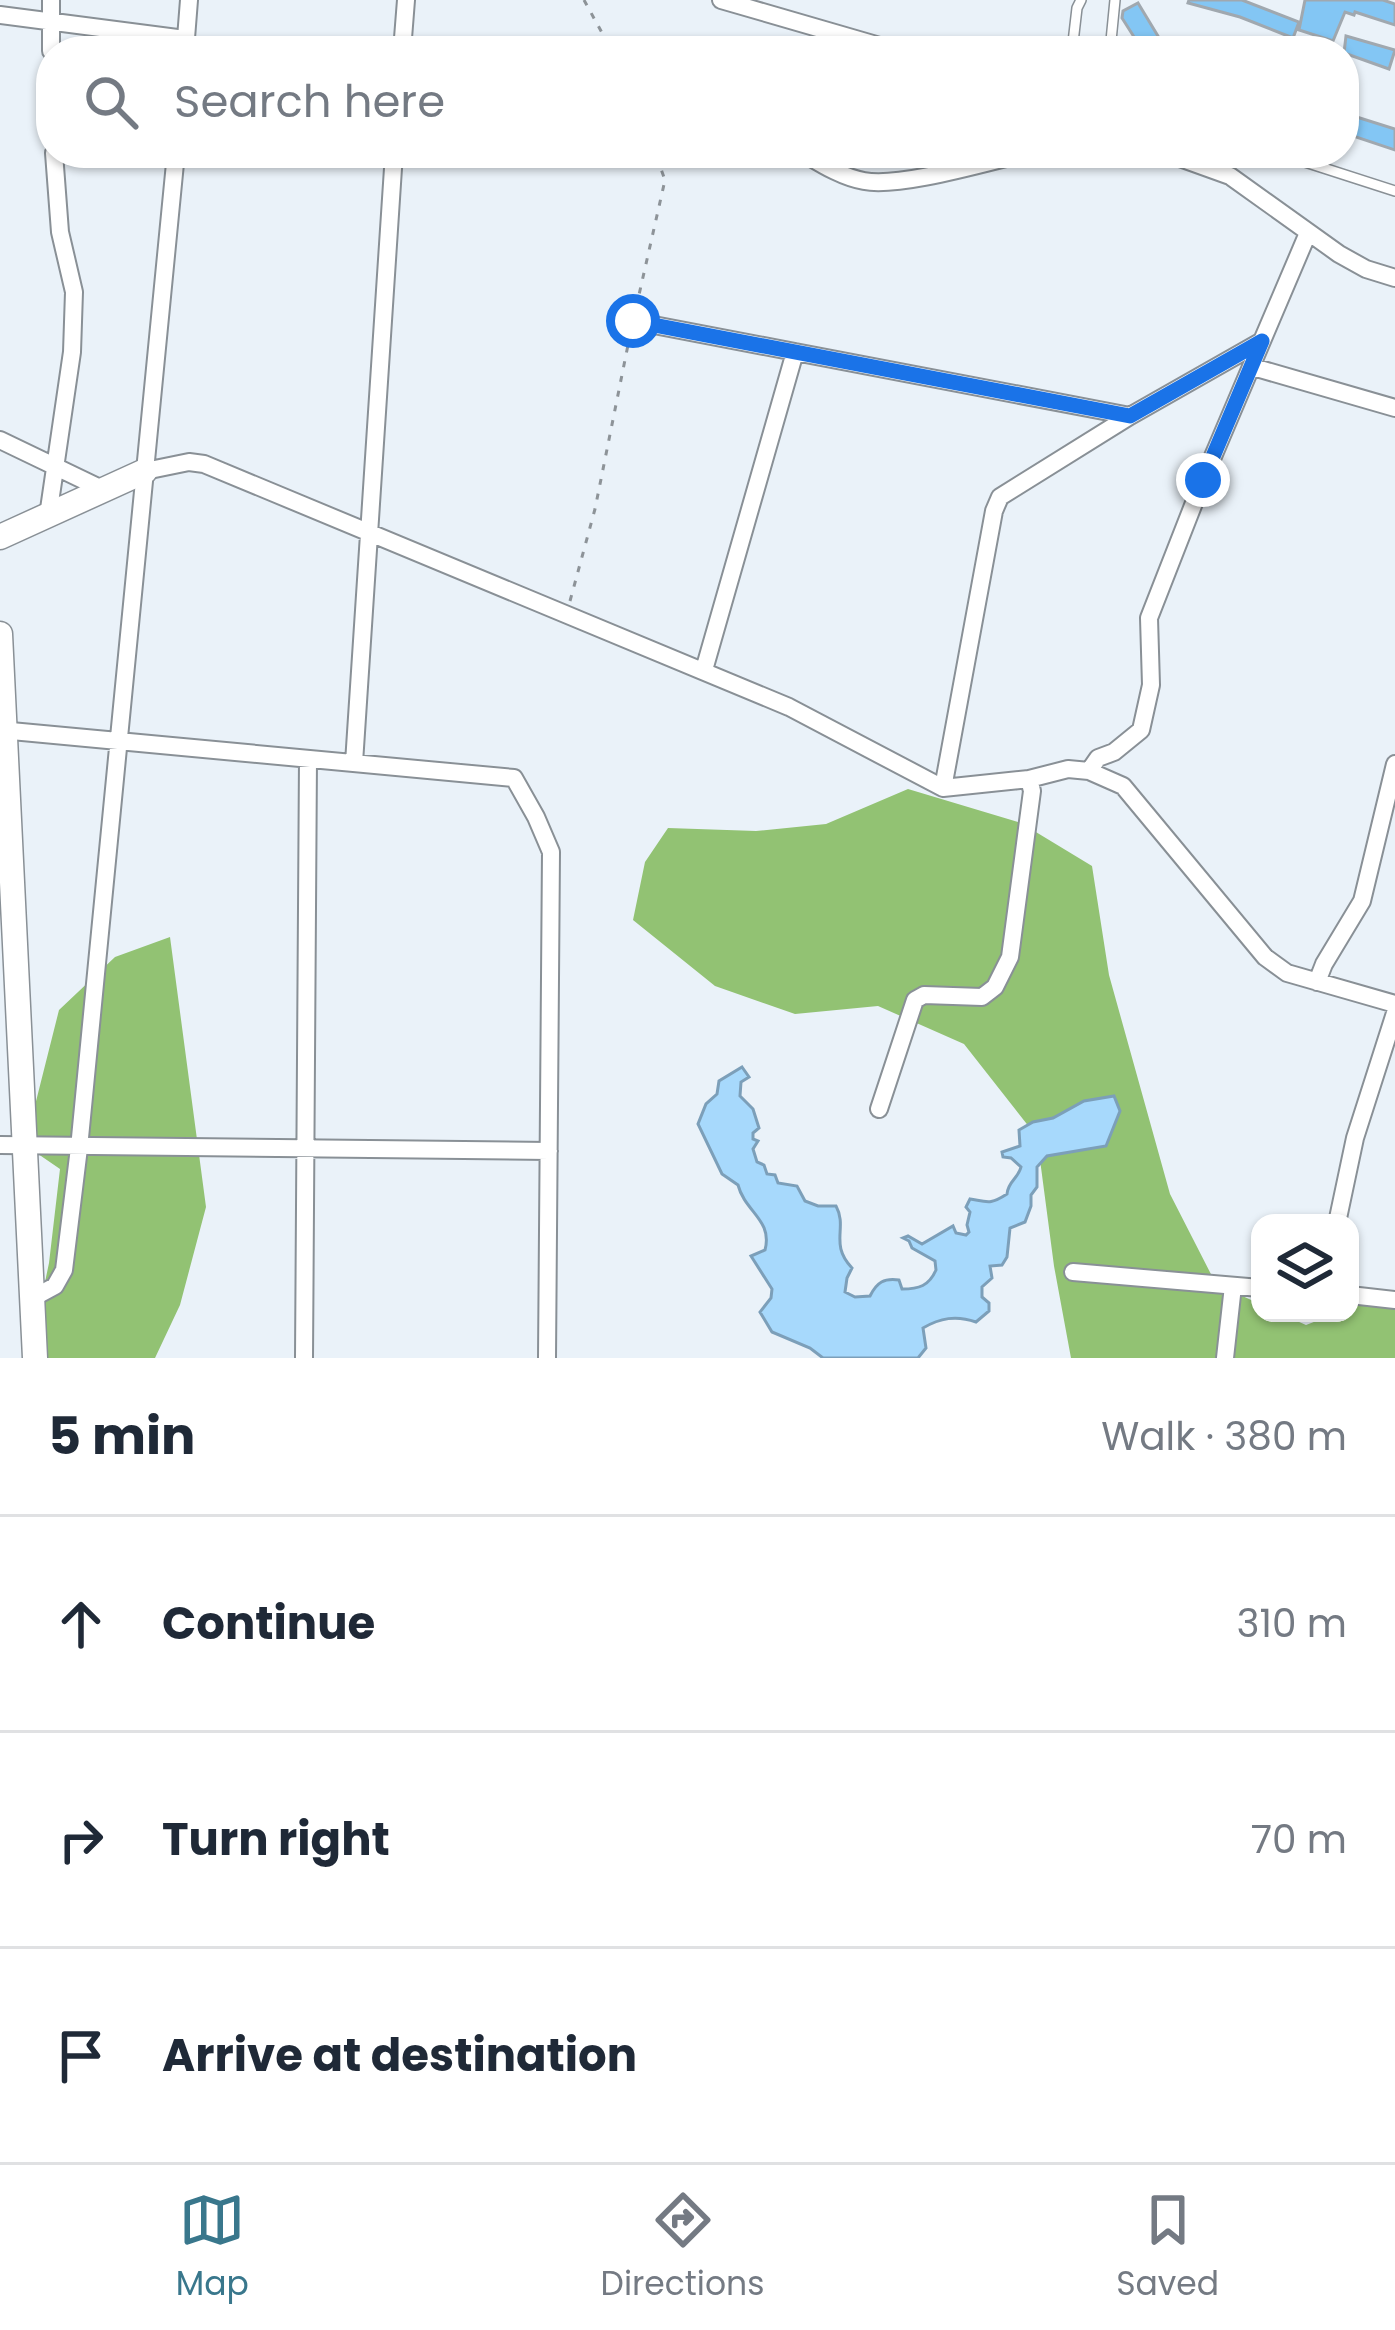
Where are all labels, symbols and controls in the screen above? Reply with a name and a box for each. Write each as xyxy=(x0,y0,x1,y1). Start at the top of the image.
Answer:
search box xyxy=(36,36,1359,168)
icon: search xyxy=(78,69,144,135)
text: Search here xyxy=(174,70,445,133)
route start xyxy=(606,294,660,348)
route end xyxy=(1176,453,1230,507)
map controls xyxy=(1251,1214,1359,1322)
button: layers xyxy=(1251,1214,1359,1322)
text: 5 min xyxy=(48,1400,195,1472)
text: Walk · 380 m xyxy=(1101,1409,1347,1464)
icon: ahead xyxy=(48,1591,114,1657)
text: Continue xyxy=(162,1592,375,1655)
text: 310 m xyxy=(1236,1596,1347,1651)
icon: right xyxy=(48,1807,114,1873)
text: Turn right xyxy=(162,1808,390,1871)
text: 70 m xyxy=(1251,1812,1347,1867)
icon: arrive xyxy=(48,2023,114,2089)
text: Arrive at destination xyxy=(162,2024,637,2087)
tab: Map xyxy=(176,2187,249,2309)
tab: Directions xyxy=(601,2187,764,2309)
tab: Saved xyxy=(1116,2187,1219,2309)

